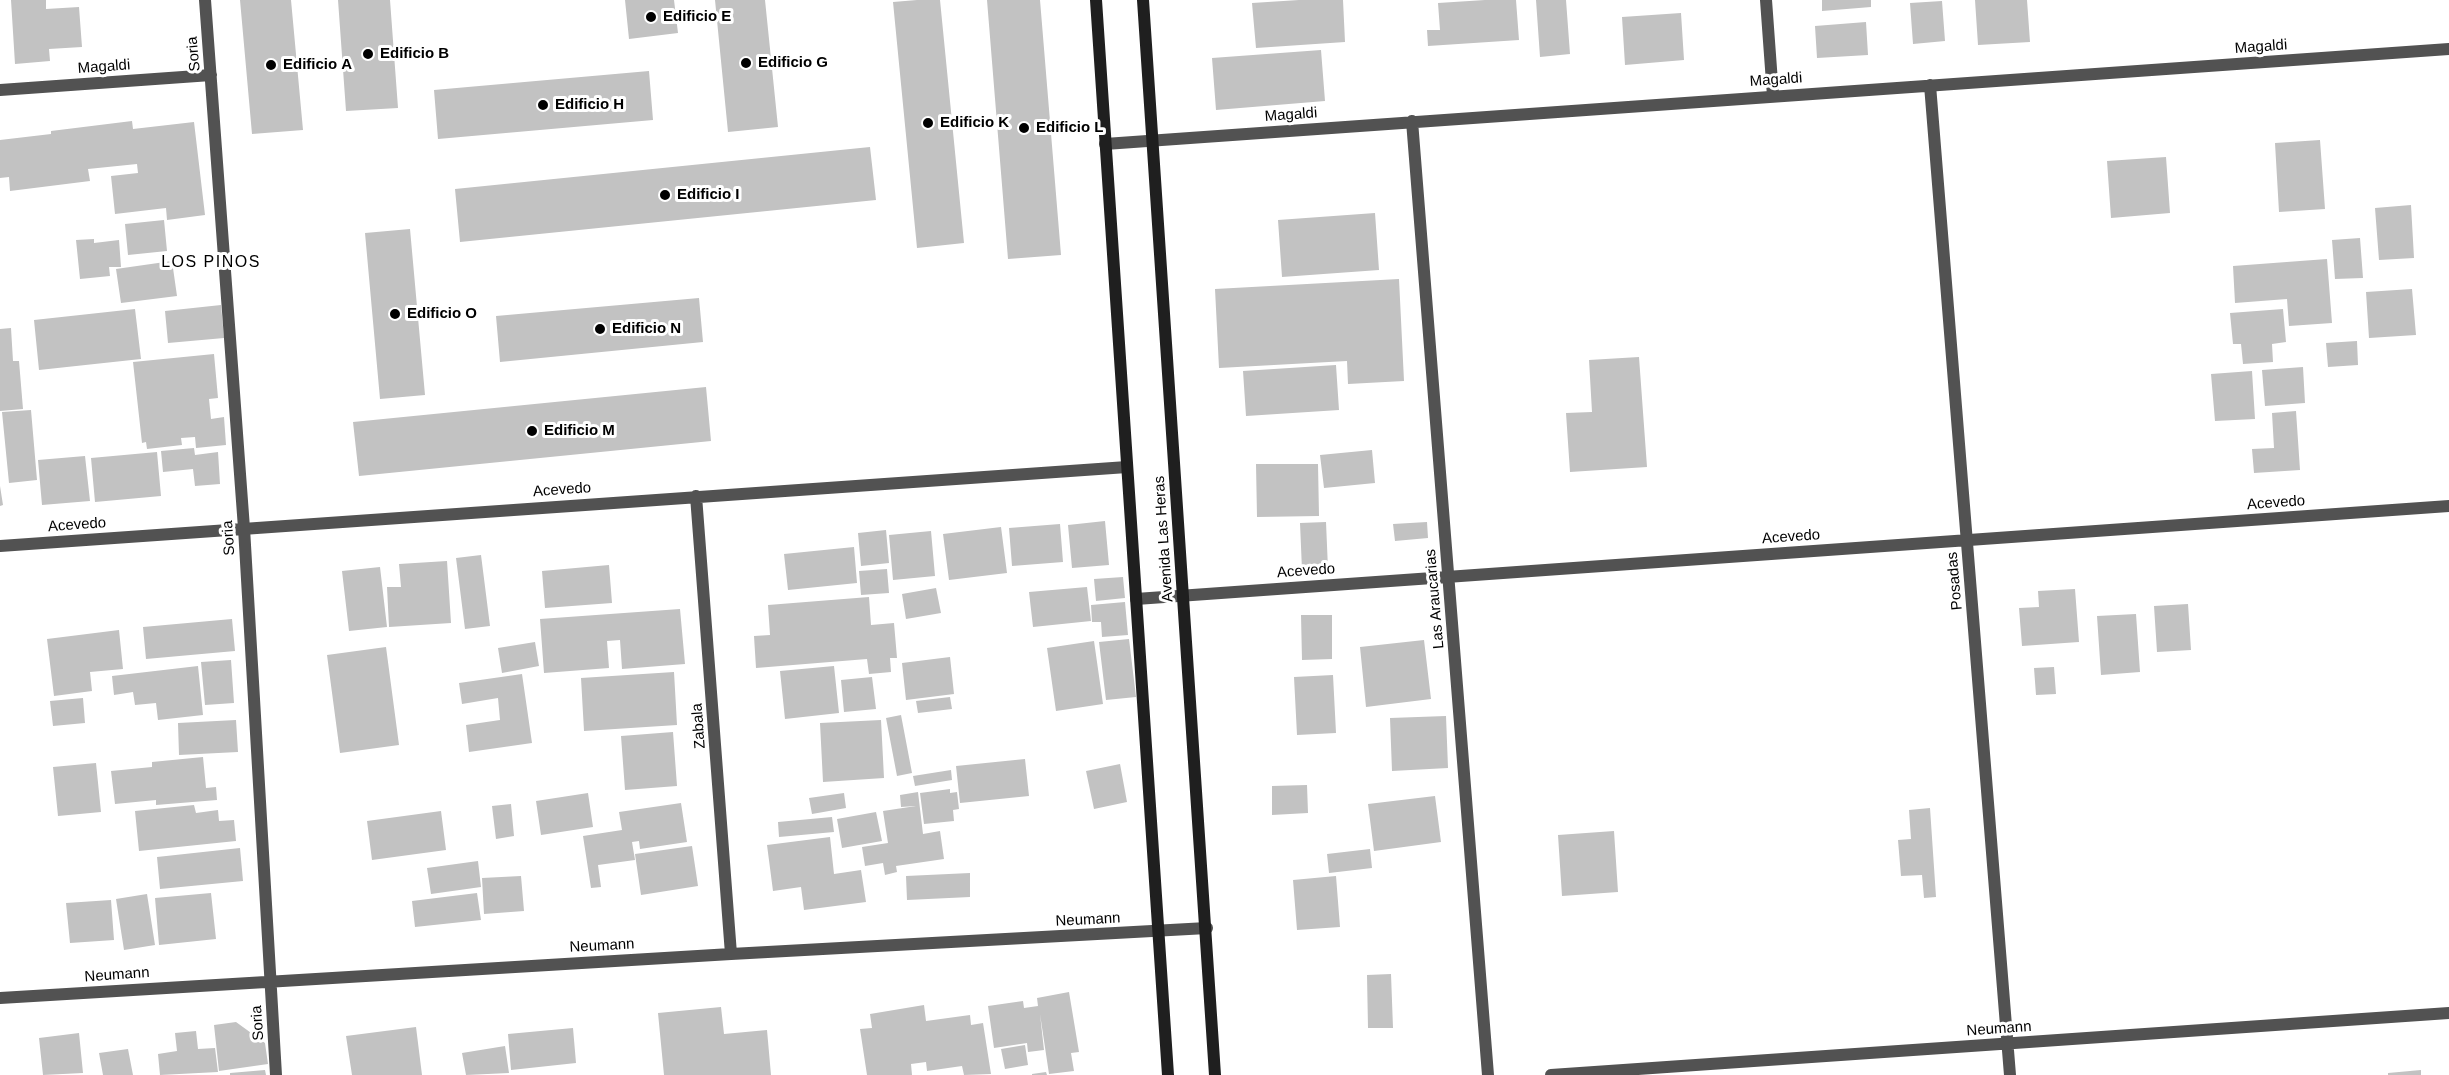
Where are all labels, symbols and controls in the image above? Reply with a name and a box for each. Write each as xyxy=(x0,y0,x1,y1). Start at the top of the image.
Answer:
place label: Edificio E xyxy=(663,8,731,26)
marker: Edificio E xyxy=(644,10,658,24)
street label: Soria xyxy=(184,36,204,72)
street label: Magaldi xyxy=(2234,36,2288,58)
place label: Edificio B xyxy=(380,45,449,63)
marker: Edificio B xyxy=(361,47,375,61)
place label: Edificio G xyxy=(758,54,828,72)
street label: Magaldi xyxy=(77,56,131,78)
place label: Edificio A xyxy=(283,56,352,74)
marker: Edificio G xyxy=(739,56,753,70)
marker: Edificio A xyxy=(264,58,278,72)
street label: Magaldi xyxy=(1749,69,1803,91)
place label: Edificio H xyxy=(555,96,624,114)
marker: Edificio H xyxy=(536,98,550,112)
street label: Magaldi xyxy=(1264,104,1318,126)
place label: Edificio K xyxy=(940,114,1009,132)
marker: Edificio K xyxy=(921,116,935,130)
place label: Edificio L xyxy=(1036,119,1104,137)
marker: Edificio L xyxy=(1017,121,1031,135)
place label: Edificio I xyxy=(677,186,740,204)
marker: Edificio I xyxy=(658,188,672,202)
district label: LOS PINOS xyxy=(161,253,261,273)
place label: Edificio O xyxy=(407,305,477,323)
marker: Edificio O xyxy=(388,307,402,321)
place label: Edificio N xyxy=(612,320,681,338)
marker: Edificio N xyxy=(593,322,607,336)
place label: Edificio M xyxy=(544,422,615,440)
marker: Edificio M xyxy=(525,424,539,438)
street label: Avenida Las Heras xyxy=(1151,475,1177,603)
street label: Acevedo xyxy=(532,479,592,501)
street label: Acevedo xyxy=(2246,492,2306,514)
street label: Acevedo xyxy=(47,514,107,536)
street label: Soria xyxy=(219,520,239,556)
street label: Acevedo xyxy=(1761,526,1821,548)
street label: Las Araucarias xyxy=(1422,548,1448,650)
street label: Posadas xyxy=(1943,551,1967,611)
street label: Acevedo xyxy=(1276,560,1336,582)
street label: Zabala xyxy=(688,702,710,750)
street label: Neumann xyxy=(1055,909,1121,931)
street label: Neumann xyxy=(569,935,635,957)
street label: Neumann xyxy=(84,964,150,986)
street label: Soria xyxy=(248,1005,268,1041)
street label: Neumann xyxy=(1966,1018,2032,1040)

